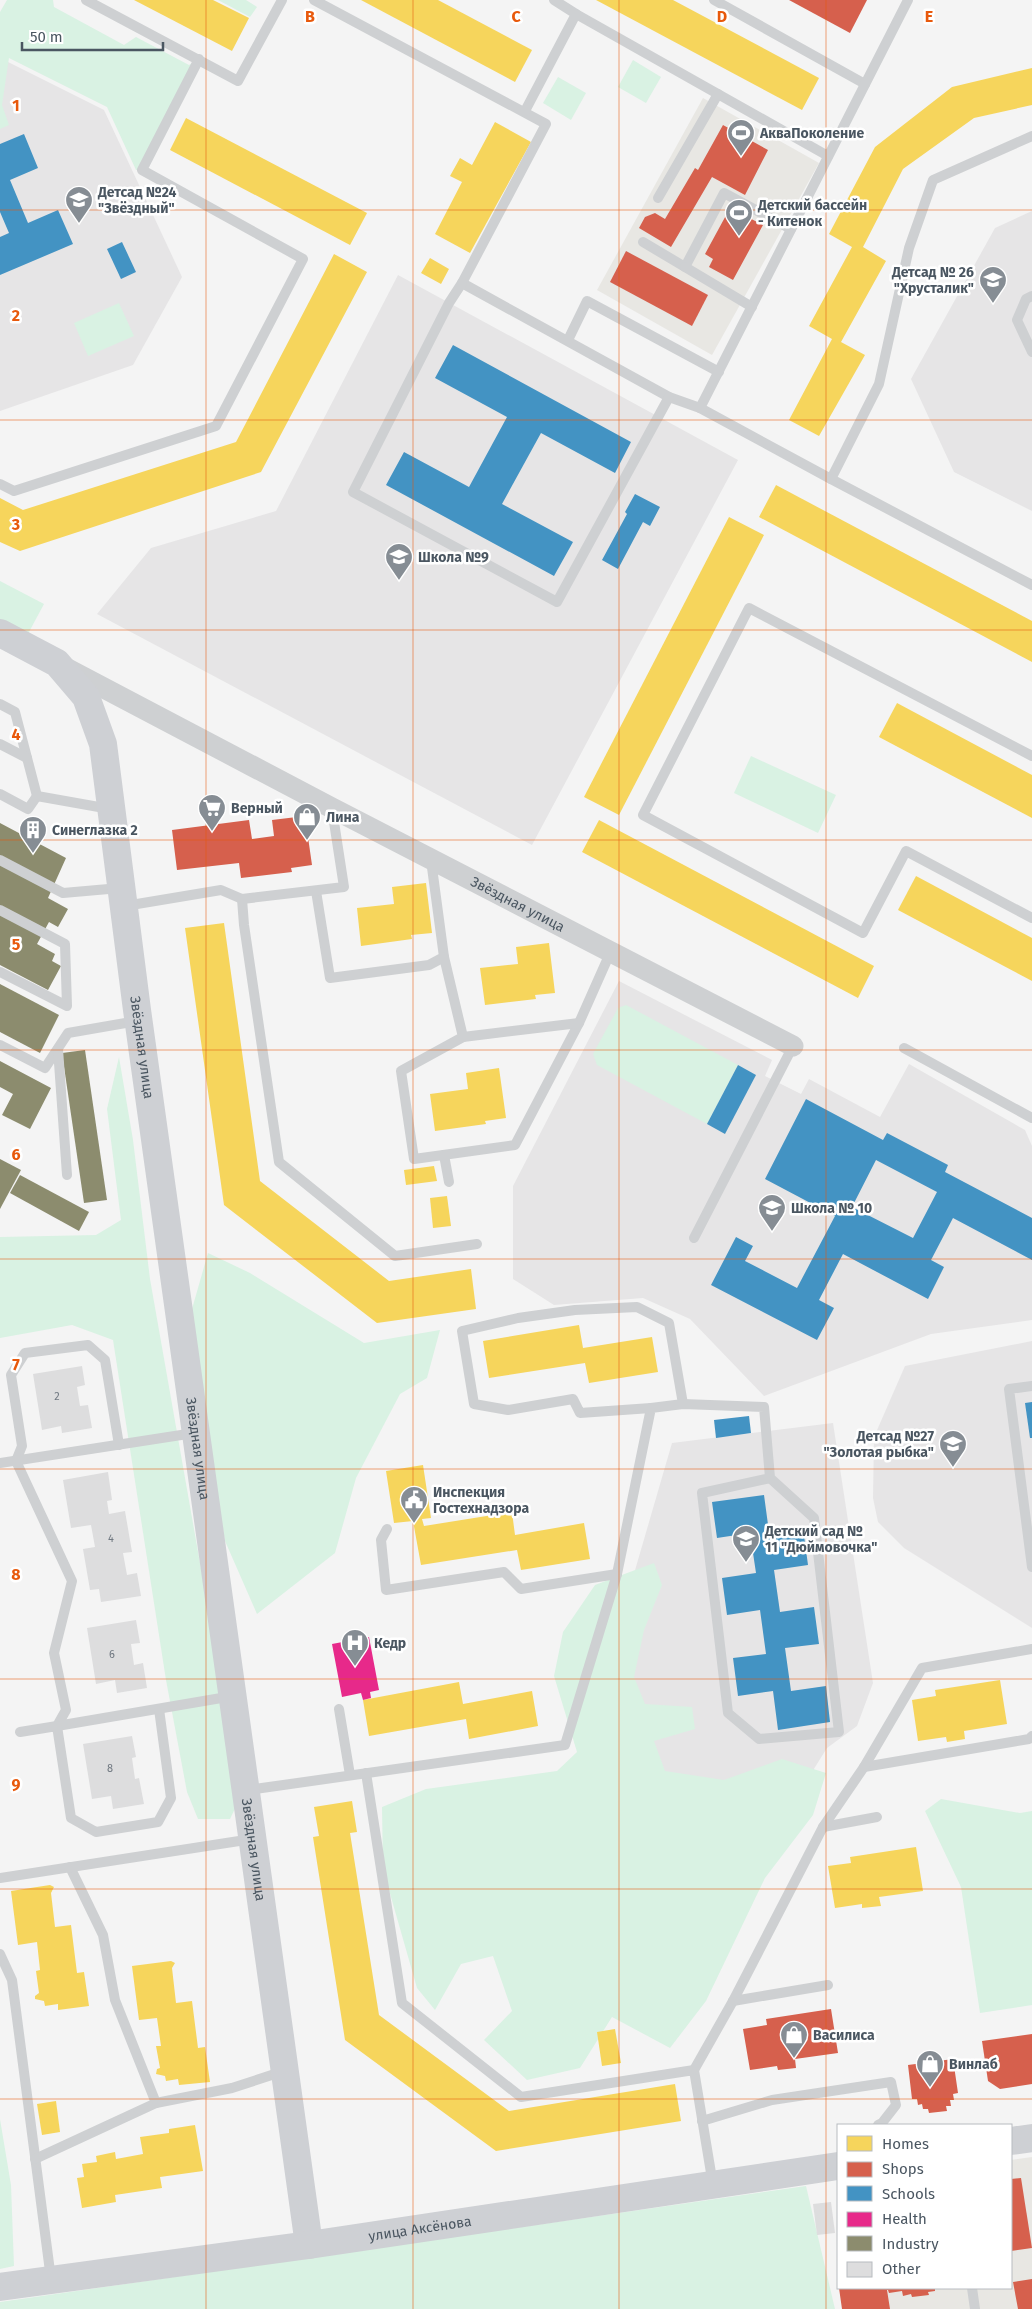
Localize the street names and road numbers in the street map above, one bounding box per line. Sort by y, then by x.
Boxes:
street label: Звёздная улица [468,873,568,936]
street label: Звёздная улица [126,995,157,1100]
street label: Звёздная улица [182,1396,213,1501]
street label: Звёздная улица [238,1797,269,1902]
street label: улица Аксёнова [367,2213,473,2245]

